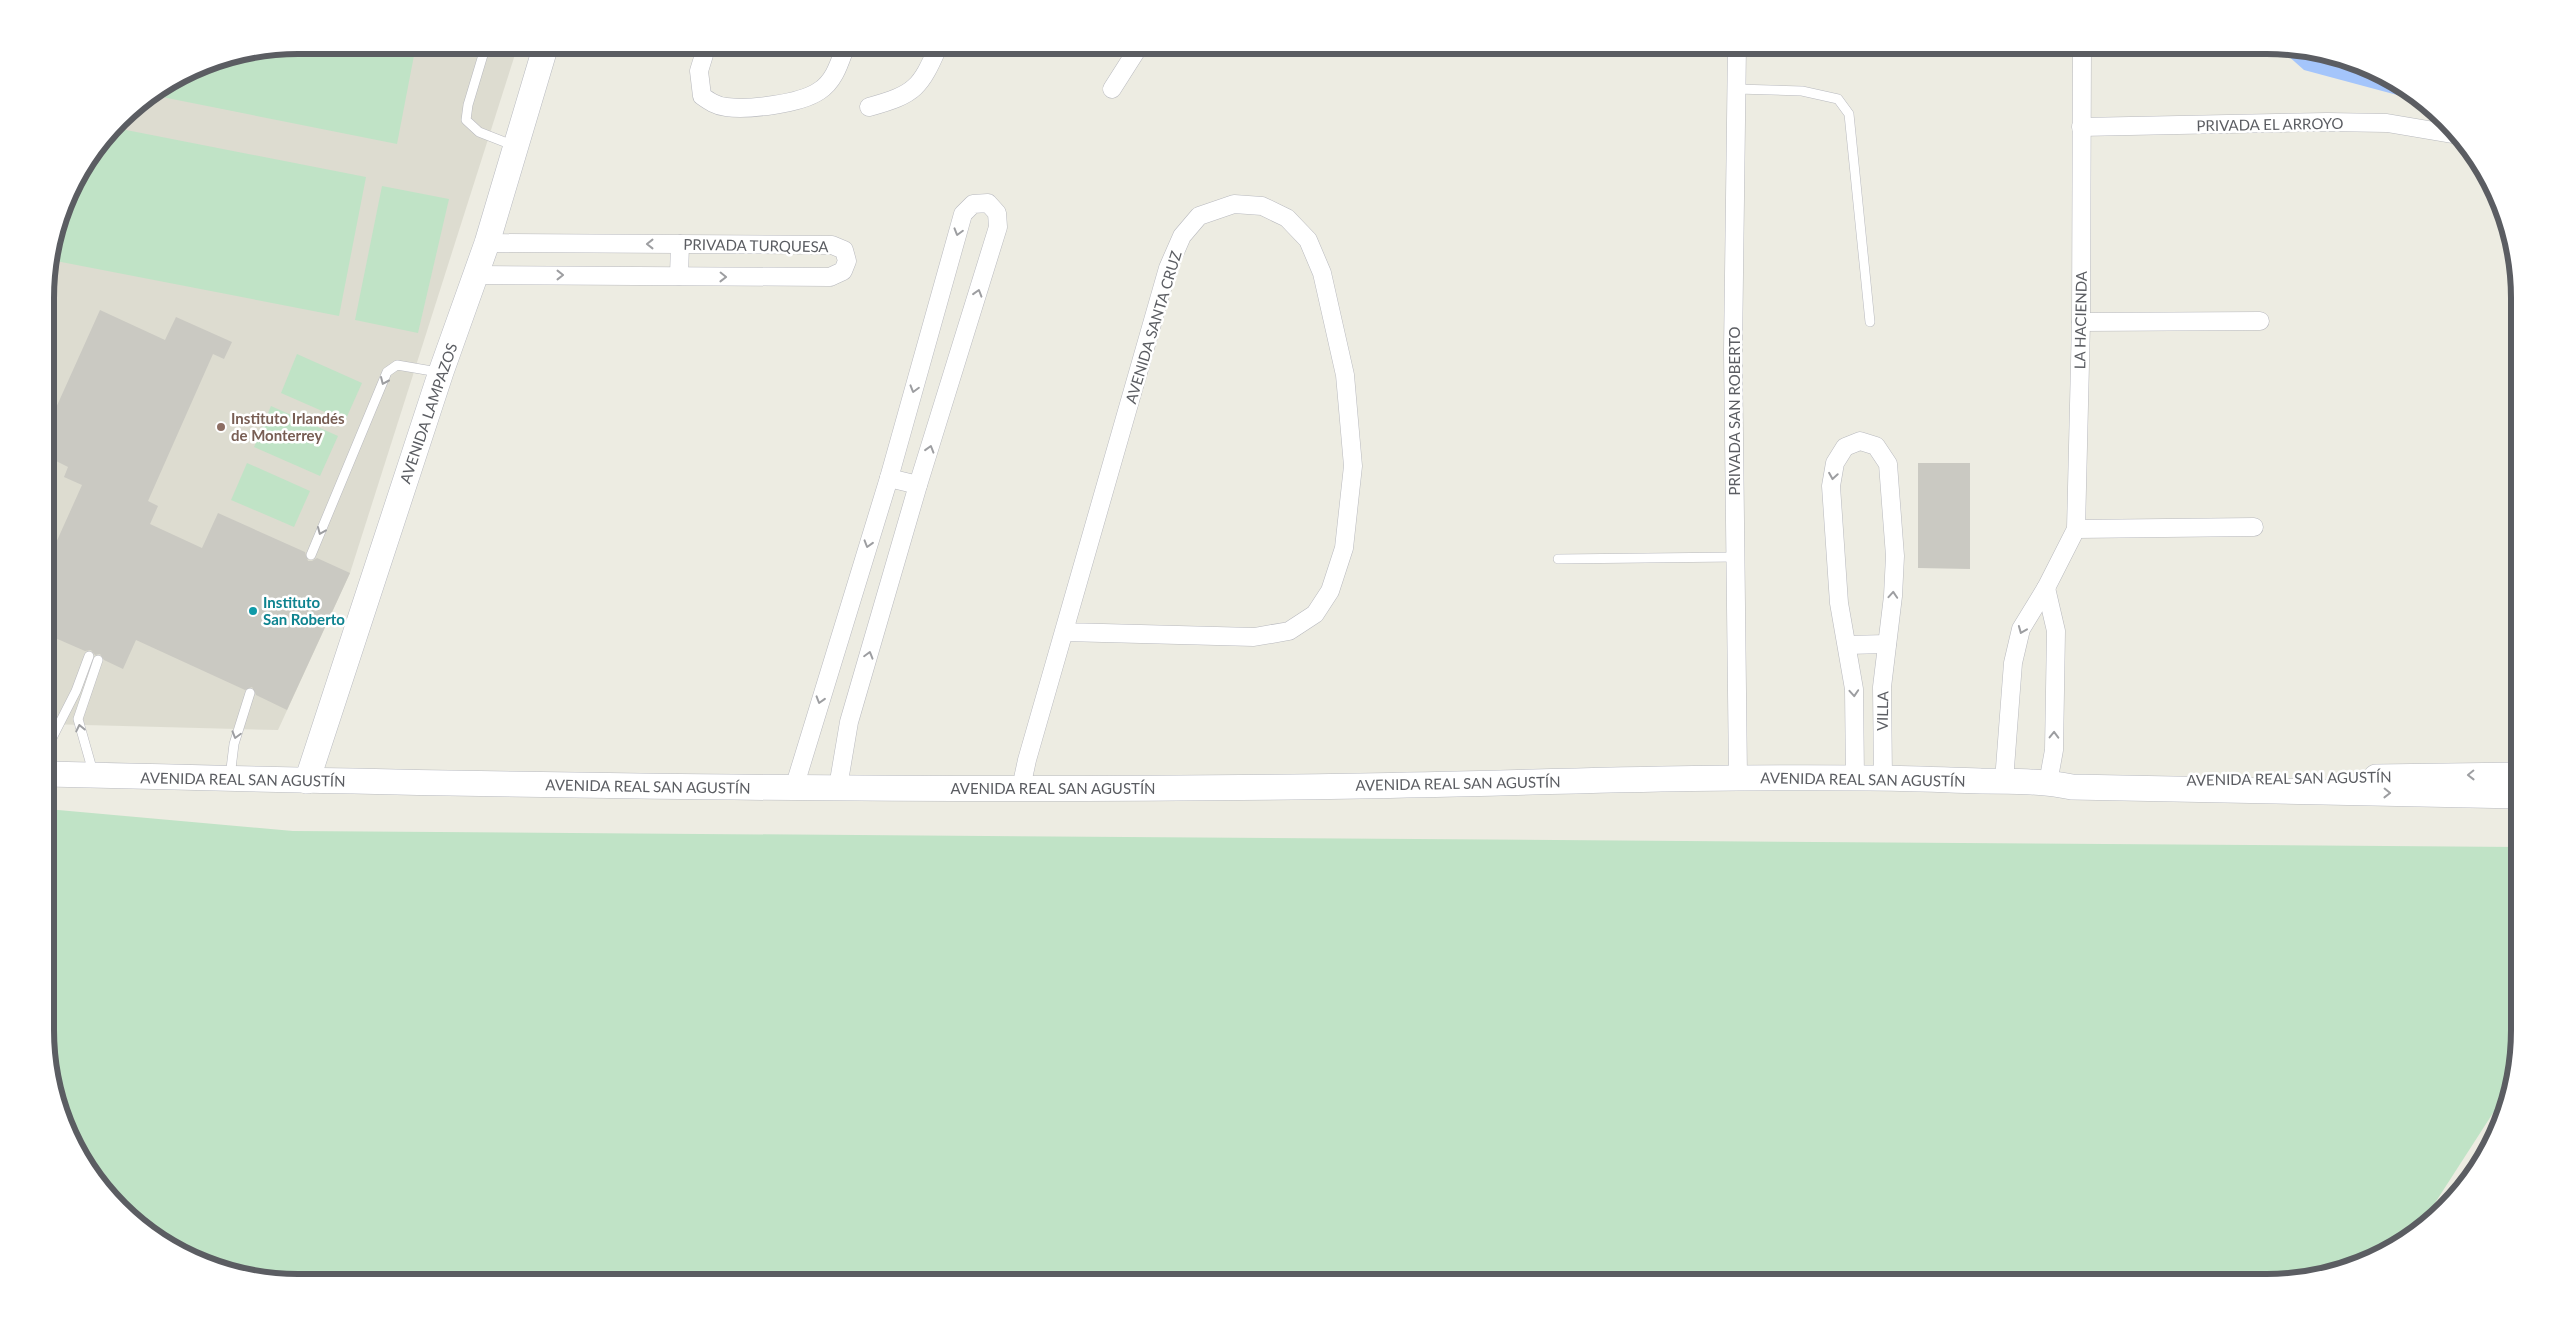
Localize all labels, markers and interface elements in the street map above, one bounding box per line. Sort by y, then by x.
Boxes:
street label: PRIVADA EL ARROYO [2196,114,2344,134]
one-way arrow [953,228,964,237]
street label: PRIVADA TURQUESA [683,235,830,255]
one-way arrow [646,239,654,249]
street label: AVENIDA SANTA CRUZ [1121,248,1185,406]
one-way arrow [557,270,565,280]
street label: LA HACIENDA [2070,270,2090,369]
one-way arrow [719,271,727,282]
one-way arrow [972,290,982,298]
street label: PRIVADA SAN ROBERTO [1725,326,1743,496]
street label: AVENIDA LAMPAZOS [395,340,461,486]
one-way arrow [379,376,390,385]
one-way arrow [909,384,920,393]
place label: Instituto Irlandés de Monterrey [231,409,345,444]
marker: Instituto Irlandés de Monterrey [215,421,227,433]
one-way arrow [924,445,934,453]
one-way arrow [1828,472,1838,481]
one-way arrow [316,526,327,535]
one-way arrow [864,540,874,548]
one-way arrow [1887,591,1898,599]
place label: Instituto San Roberto [263,593,345,628]
marker: Instituto San Roberto [247,605,259,617]
one-way arrow [2018,625,2028,634]
one-way arrow [863,651,873,660]
one-way arrow [1848,690,1859,698]
street label: VILLA [1873,690,1891,731]
one-way arrow [816,695,826,703]
one-way arrow [75,724,85,733]
one-way arrow [232,730,242,738]
one-way arrow [2049,731,2060,739]
street label: AVENIDA REAL SAN AGUSTÍN [2186,767,2392,789]
street label: AVENIDA REAL SAN AGUSTÍN [140,768,346,790]
street label: AVENIDA REAL SAN AGUSTÍN [1760,768,1966,790]
one-way arrow [2466,770,2474,781]
street label: AVENIDA REAL SAN AGUSTÍN [1355,772,1561,794]
street label: AVENIDA REAL SAN AGUSTÍN [545,775,751,797]
street label: AVENIDA REAL SAN AGUSTÍN [950,779,1156,797]
one-way arrow [2384,788,2392,799]

